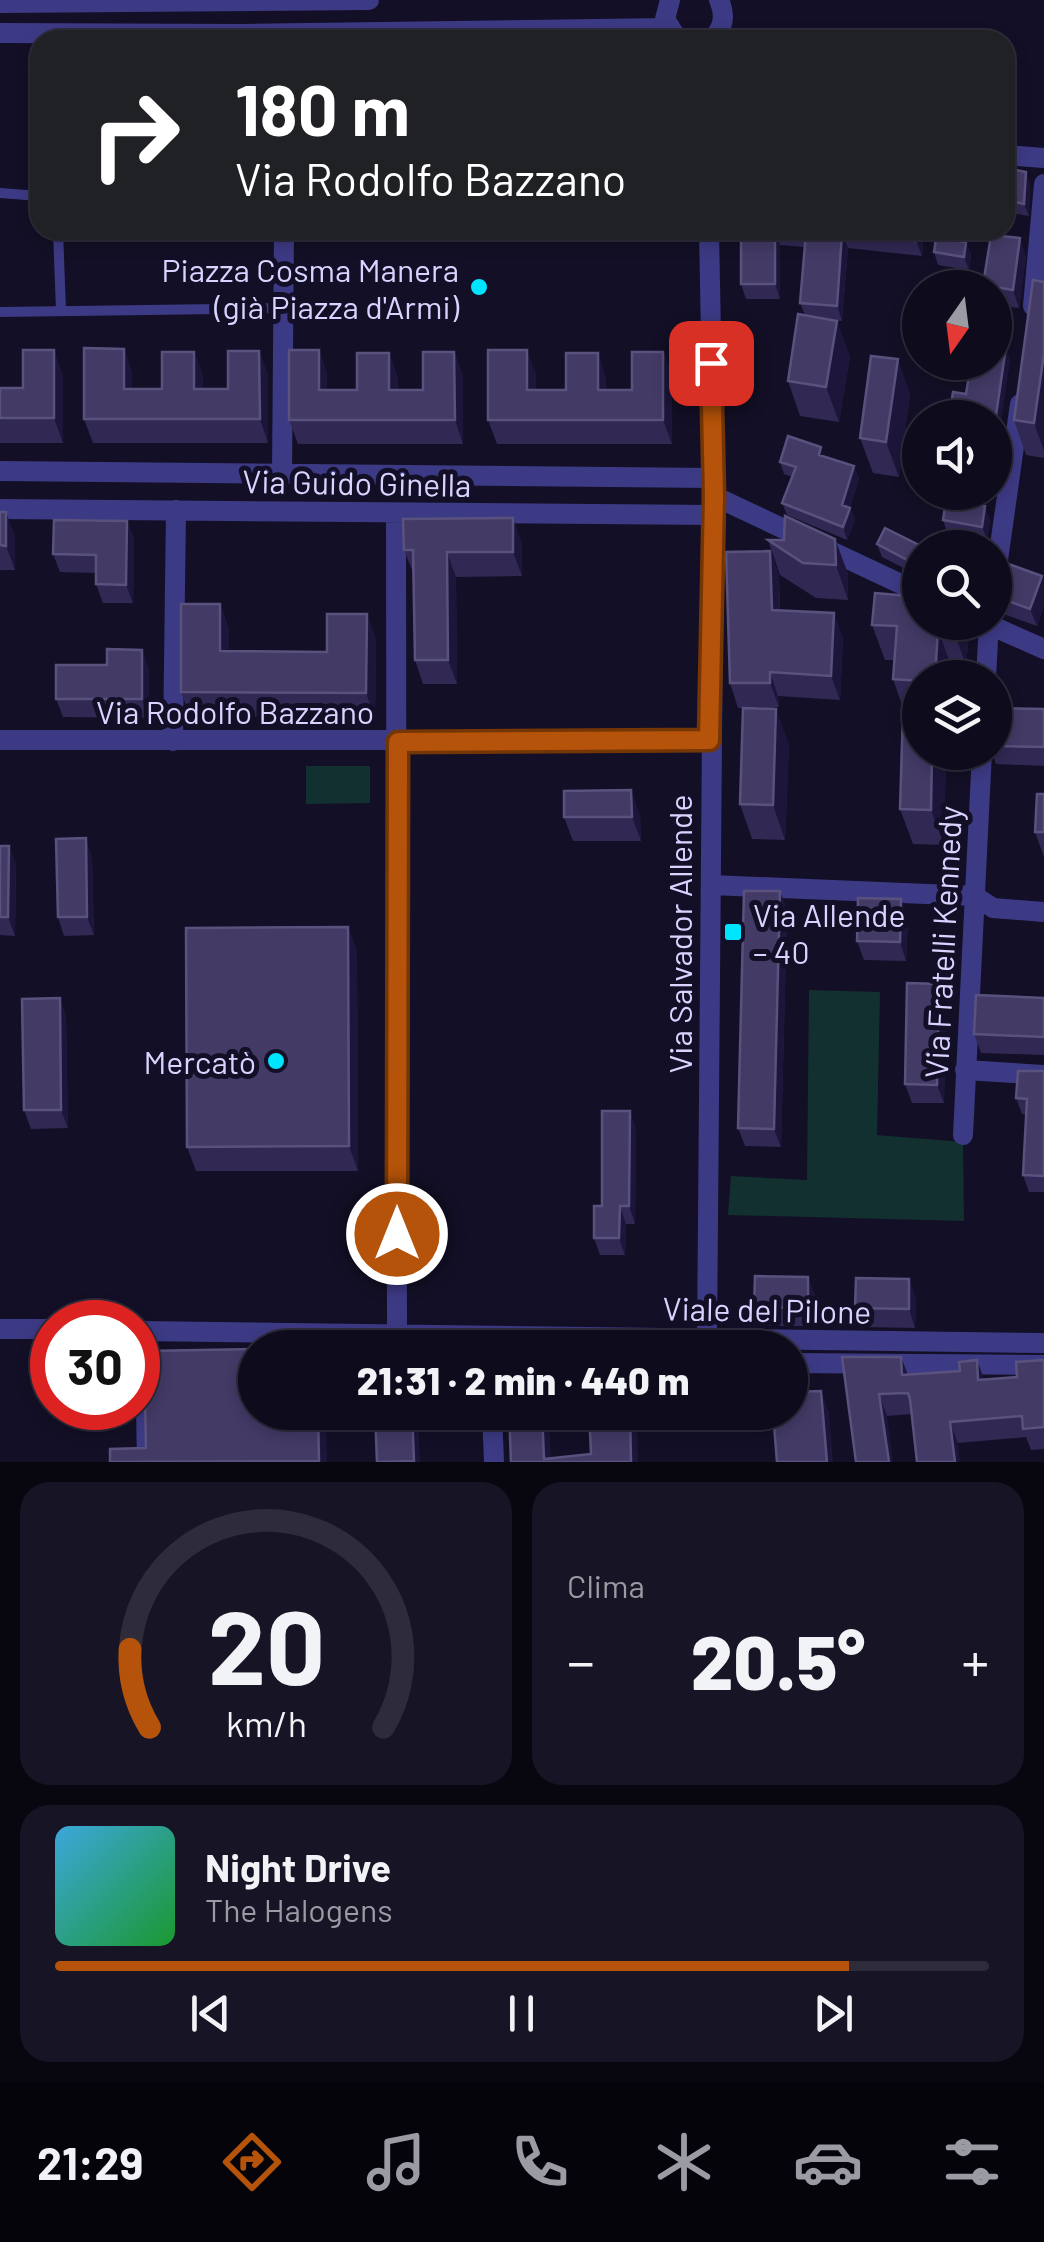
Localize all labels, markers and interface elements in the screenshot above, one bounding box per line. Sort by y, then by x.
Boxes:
text: 180 m [235,66,410,150]
icon: right [70,70,200,200]
text: Via Rodolfo Bazzano [235,151,626,205]
place label: Piazza Cosma Manera (già Piazza d'Armi) [162,250,460,325]
north arrow [902,270,1012,380]
map controls [902,270,1012,770]
marker: Piazza Cosma Manera (già Piazza d'Armi) [468,276,490,298]
pin [669,321,754,406]
icon: arrive [684,336,739,391]
button: sound [902,400,1012,510]
street label: Via Guido Ginella [242,461,472,503]
button: search [902,530,1012,640]
button: layers [902,660,1012,770]
street label: Via Rodolfo Bazzano [96,692,374,730]
street label: Via Salvador Allende [660,794,698,1074]
street label: Via Fratelli Kennedy [916,805,968,1079]
place label: Via Allende – 40 [753,895,906,970]
marker: Via Allende – 40 [722,921,744,943]
place label: Mercatò [143,1042,256,1080]
marker: Mercatò [265,1050,287,1072]
position arrow [345,1182,449,1286]
street label: Viale del Pilone [662,1288,872,1330]
speed limit sign: 30 [30,1300,160,1430]
text: 21:31 · 2 min · 440 m [357,1357,689,1403]
text: Clima [567,1566,645,1604]
text: 20 [207,1581,325,1706]
text: 20.5° [691,1615,865,1705]
text: − [567,1627,595,1693]
text: + [961,1627,989,1693]
text: km/h [226,1701,306,1744]
text: Night Drive [205,1844,391,1890]
text: The Halogens [205,1890,393,1928]
icon: previous [183,1986,238,2041]
icon: pause [494,1986,549,2041]
icon: next [806,1986,861,2041]
icon: directions [217,2127,287,2197]
icon: music [361,2127,431,2197]
icon: phone [505,2127,575,2197]
icon: climate [649,2127,719,2197]
icon: car [793,2127,863,2197]
icon: filters [937,2127,1007,2197]
text: 21:29 [37,2135,143,2189]

